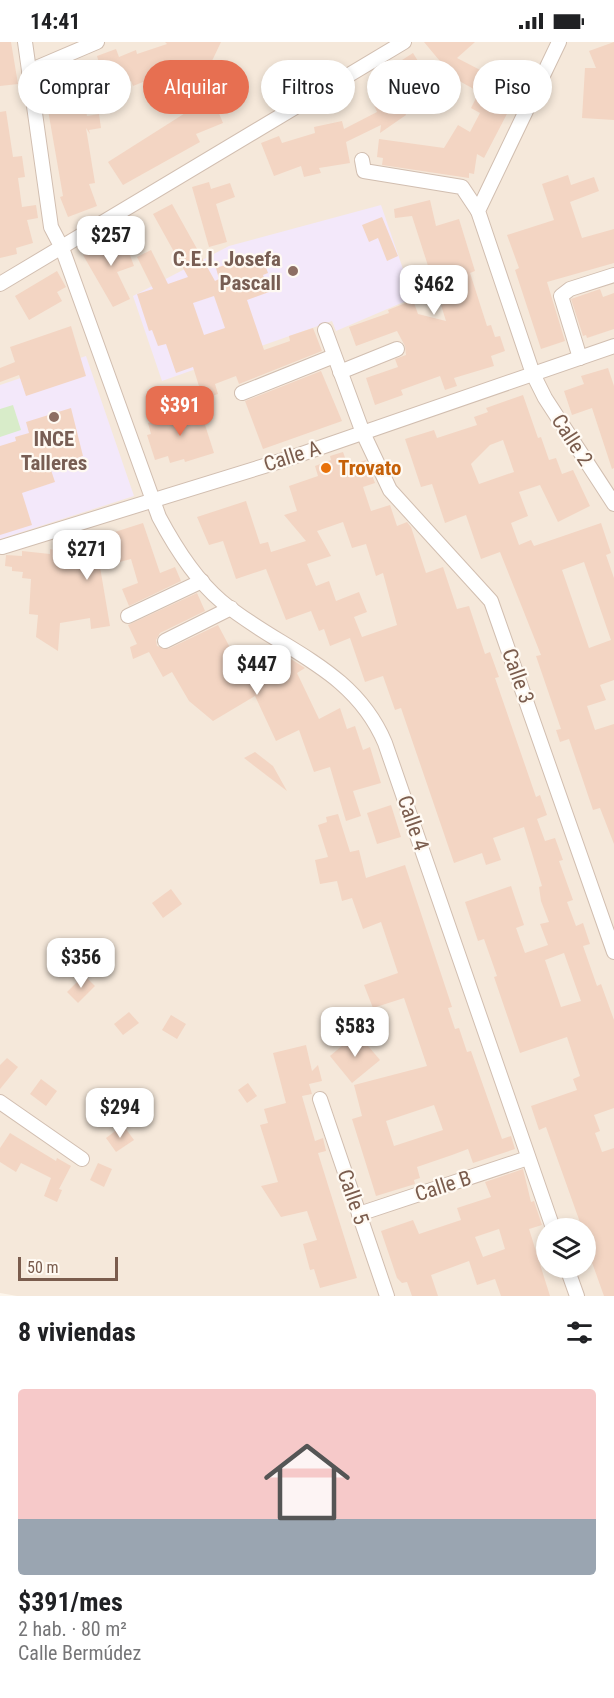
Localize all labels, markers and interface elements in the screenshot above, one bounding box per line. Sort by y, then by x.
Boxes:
text: 14:41 [30,9,81,34]
chip: Comprar [18,60,131,114]
chip: Alquilar [143,60,249,114]
chip: Filtros [261,60,355,114]
chip: Nuevo [367,60,461,114]
chip: Piso [473,60,552,114]
pin: $257 [75,216,147,267]
text: $257 [91,223,131,247]
place label: C.E.I. Josefa Pascall [173,247,281,295]
marker: C.E.I. Josefa Pascall [286,264,300,278]
pin: $462 [398,265,470,316]
text: $462 [414,272,454,296]
pin: $391 [144,386,216,437]
text: $391 [160,393,200,417]
marker: INCE Talleres [47,410,61,424]
street label: Calle 2 [547,410,597,470]
place label: INCE Talleres [21,427,87,475]
street label: Calle A [261,436,323,476]
place label: Trovato [338,456,401,480]
marker: Trovato [319,461,333,475]
pin: $271 [51,530,123,581]
text: $271 [67,537,107,561]
pin: $447 [221,645,293,696]
street label: Calle 3 [497,645,539,707]
text: $447 [237,652,277,676]
street label: Calle 4 [392,792,434,854]
pin: $356 [45,938,117,989]
text: $356 [61,945,101,969]
pin: $583 [319,1007,391,1058]
text: $583 [335,1014,375,1038]
pin: $294 [84,1088,156,1139]
text: $294 [100,1095,140,1119]
street label: Calle 5 [332,1166,374,1228]
street label: Calle B [412,1166,474,1206]
map controls [536,1218,596,1278]
button: layers [536,1218,596,1278]
scale bar [18,1254,118,1282]
text: 50 m [27,1258,59,1277]
icon: filters [563,1316,596,1349]
text: 8 viviendas [18,1317,136,1347]
icon: home [253,1428,361,1536]
text: $391/mes [18,1587,123,1617]
text: 2 hab. · 80 m² [18,1617,127,1641]
text: Calle Bermúdez [18,1641,141,1665]

